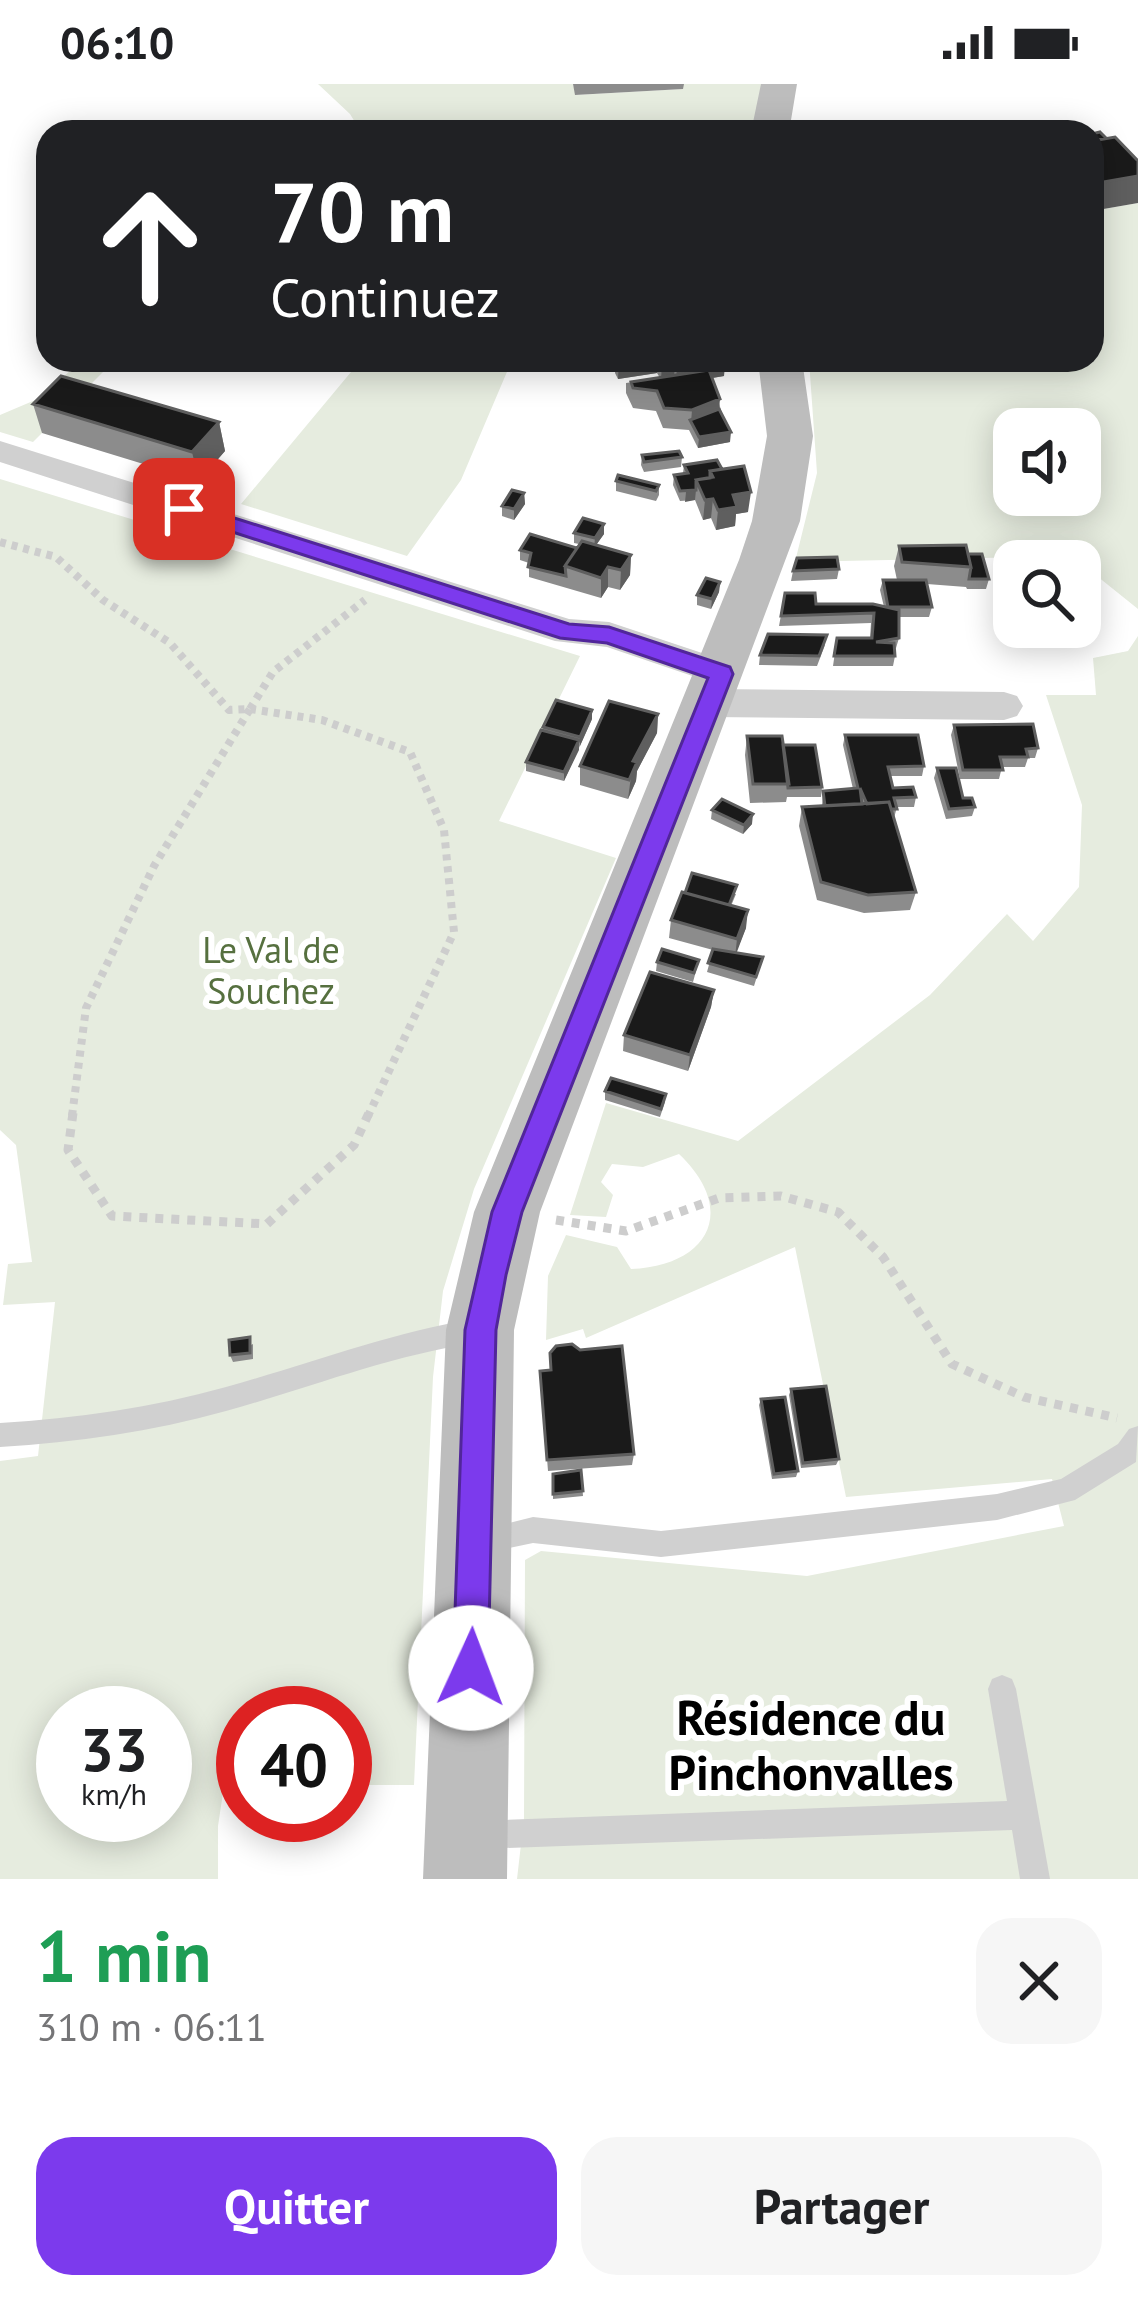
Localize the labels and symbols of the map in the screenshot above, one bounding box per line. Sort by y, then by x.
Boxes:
pin [133,458,235,560]
park label: Le Val de Souchez [202,926,340,1014]
position arrow [408,1605,534,1731]
speed limit sign: 40 [216,1686,372,1842]
district label: Résidence du Pinchonvalles [669,1686,953,1803]

